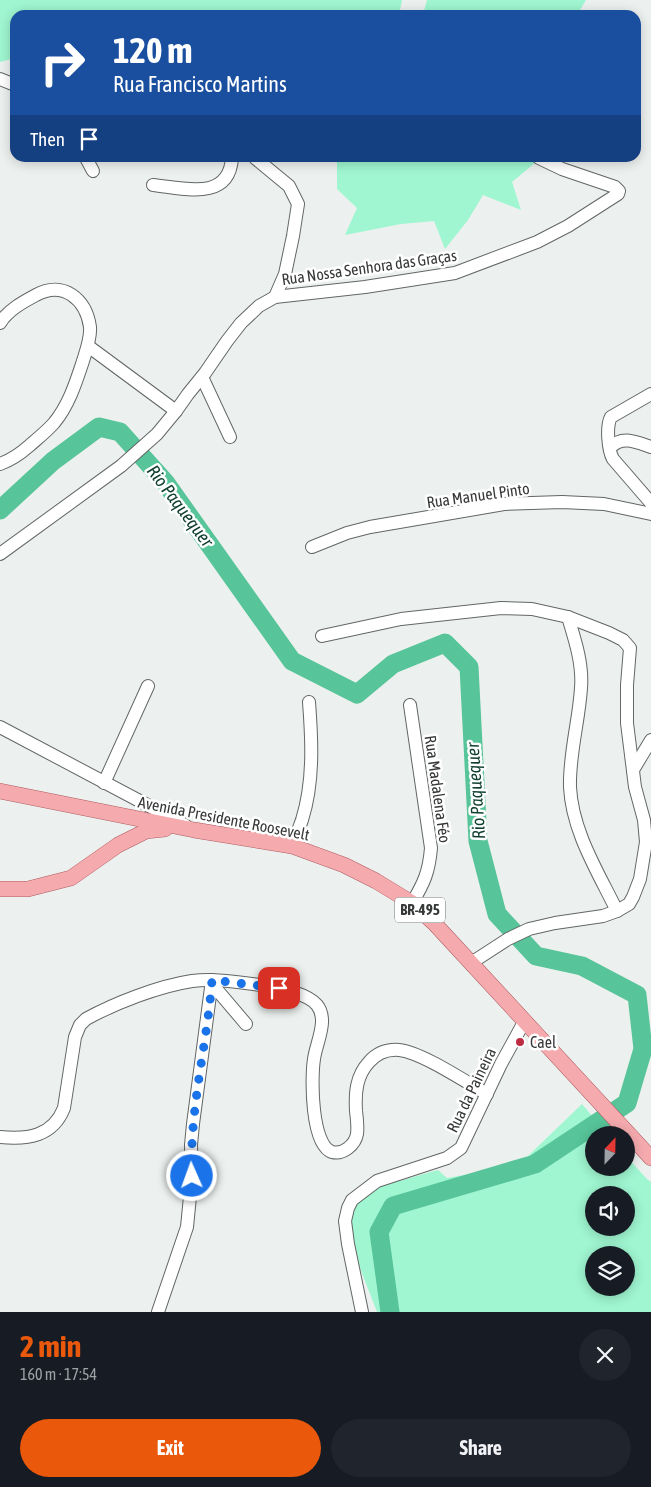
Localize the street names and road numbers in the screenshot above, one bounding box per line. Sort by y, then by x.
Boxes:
street label: Rua Nossa Senhora das Graças [280,246,458,289]
street label: Rua Manuel Pinto [425,479,531,511]
street label: Rua Madalena Féo [422,734,454,844]
street label: Avenida Presidente Roosevelt [137,793,312,844]
road number: BR-495 [395,898,445,922]
street label: Rua da Paineira [443,1045,499,1135]

